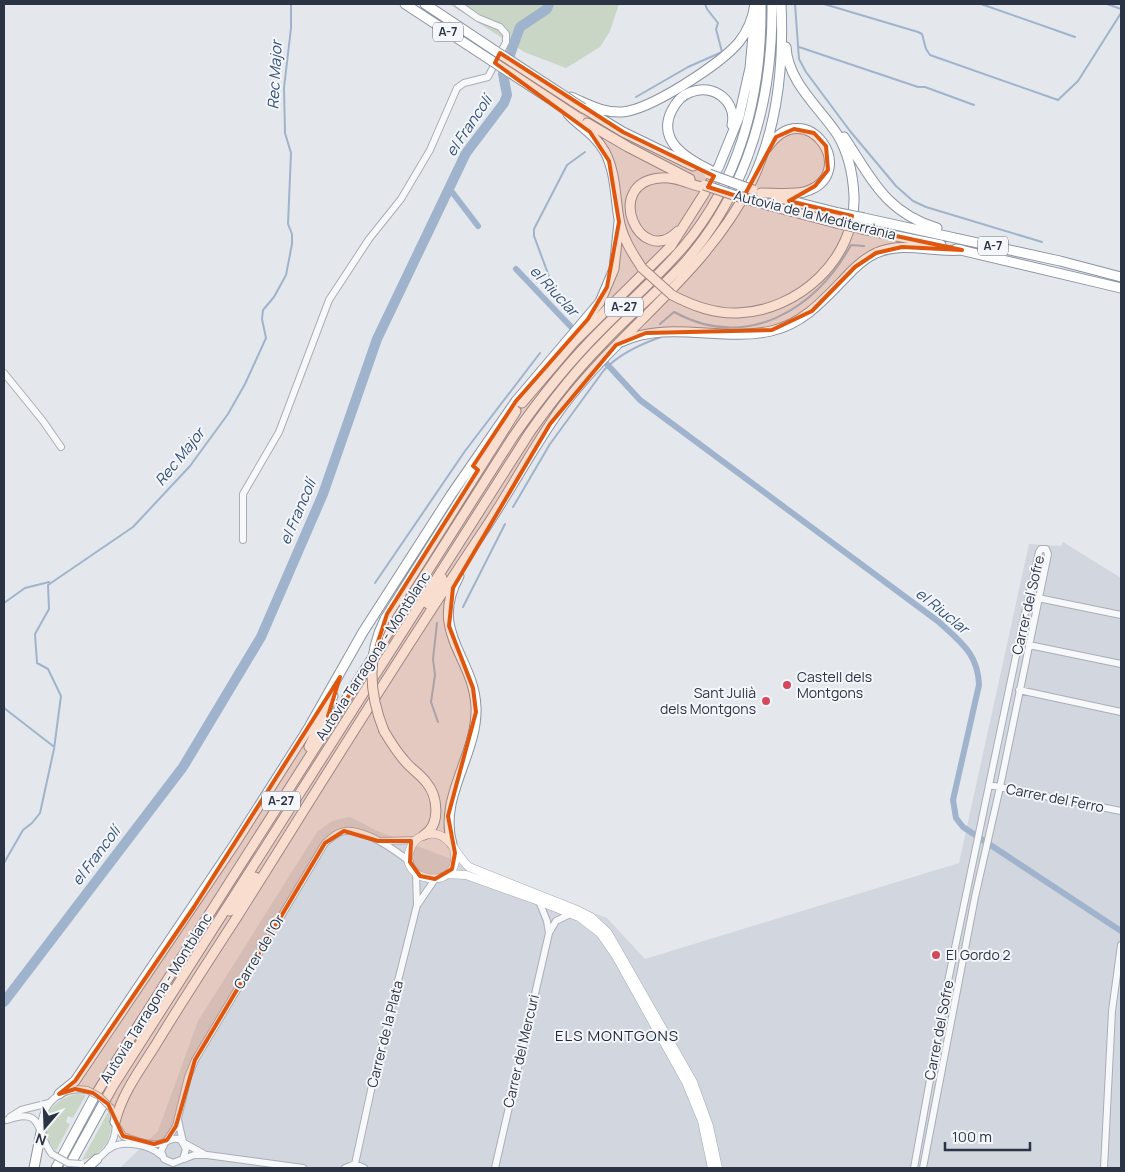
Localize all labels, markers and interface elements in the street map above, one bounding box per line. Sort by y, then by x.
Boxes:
road number: A-7 [433,22,463,42]
water label: Rec Major [262,38,287,110]
water label: el Francolí [441,88,499,160]
street label: Autovia de la Mediterrània [732,185,898,244]
road number: A-7 [978,237,1008,256]
water label: el Riuclar [525,261,585,323]
road number: A-27 [605,298,643,316]
water label: Rec Major [150,421,211,490]
water label: el Francolí [274,473,322,548]
street label: Carrer del Sofre [1007,553,1048,656]
street label: Autovia Tarragona - Montblanc [311,567,435,744]
water label: el Riuclar [911,583,975,640]
place label: Castell dels Montgons [797,667,872,702]
marker: Castell dels Montgons [781,679,793,691]
place label: Sant Julià dels Montgons [660,683,756,718]
marker: Sant Julià dels Montgons [760,695,772,707]
street label: Carrer del Ferro [1004,779,1106,816]
road number: A-27 [262,791,300,810]
water label: el Francolí [66,819,127,890]
street label: Autovia Tarragona - Montblanc [95,909,216,1087]
street label: Carrer de l'Or [229,911,288,993]
place label: El Gordo 2 [946,945,1010,964]
marker: El Gordo 2 [930,949,942,961]
street label: Carrer de la Plata [362,978,407,1089]
street label: Carrer del Sofre [920,978,957,1081]
street label: Carrer del Mercuri [498,992,543,1109]
district label: ELS MONTGONS [555,1025,679,1046]
north arrow [20,1102,70,1152]
scale bar [945,1120,1030,1152]
text: 100 m [952,1126,992,1147]
text: N [33,1129,48,1150]

